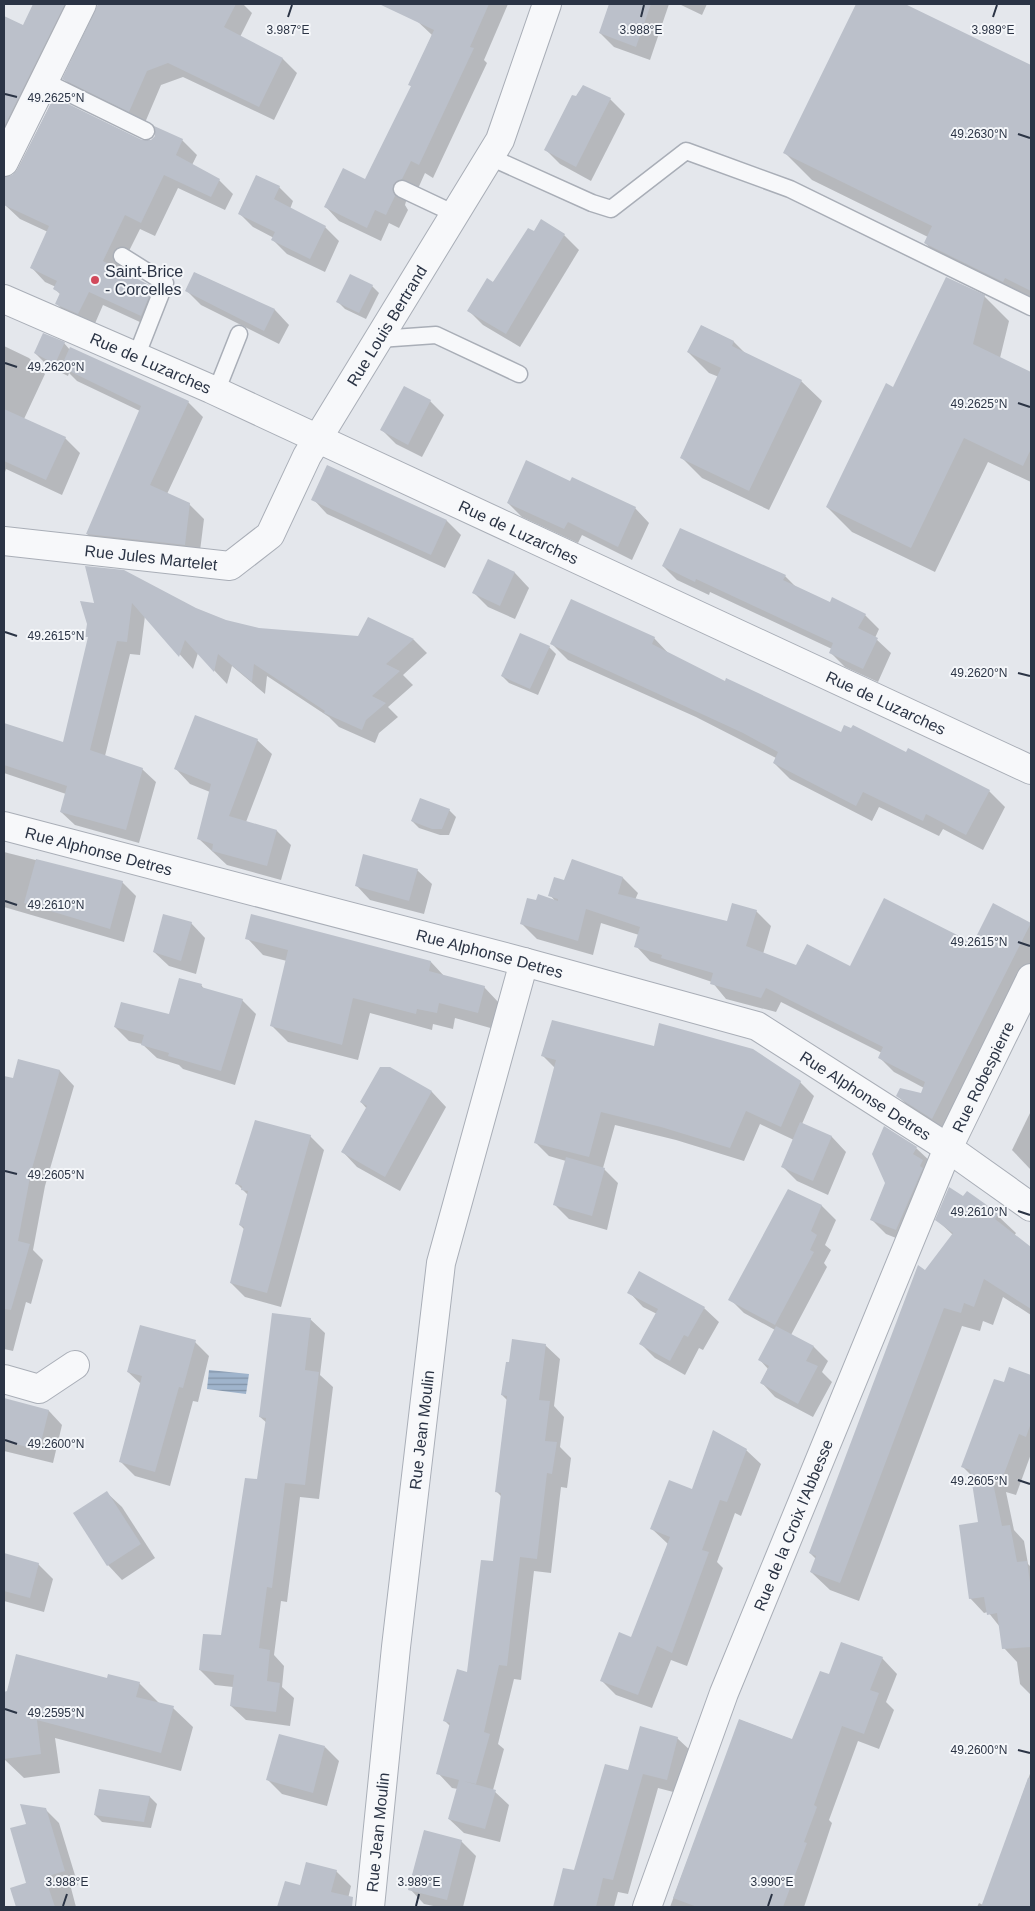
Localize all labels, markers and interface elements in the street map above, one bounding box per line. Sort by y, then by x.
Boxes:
text: 3.987°E [267,23,309,37]
text: 3.988°E [620,23,662,37]
text: 3.989°E [972,23,1014,37]
text: 49.2625°N [28,91,84,105]
text: 49.2630°N [951,127,1007,141]
place label: Saint-Brice - Corcelles [105,263,183,298]
street label: Rue Louis Bertrand [344,263,430,389]
marker: Saint-Brice - Corcelles [89,274,101,286]
street label: Rue de Luzarches [88,330,214,397]
text: 49.2620°N [28,360,84,374]
text: 49.2625°N [951,397,1007,411]
street label: Rue de Luzarches [456,497,581,568]
street label: Rue Jules Martelet [84,542,219,574]
text: 49.2615°N [28,629,84,643]
text: 49.2620°N [951,666,1007,680]
street label: Rue de Luzarches [823,668,948,738]
street label: Rue Alphonse Detres [23,824,174,879]
text: 49.2610°N [28,898,84,912]
street label: Rue Alphonse Detres [414,926,565,981]
text: 49.2615°N [951,935,1007,949]
street label: Rue Robespierre [949,1019,1017,1135]
street label: Rue Alphonse Detres [797,1048,934,1144]
text: 49.2605°N [28,1168,84,1182]
text: 49.2610°N [951,1205,1007,1219]
street label: Rue Jean Moulin [407,1369,437,1491]
text: 49.2600°N [28,1437,84,1451]
street label: Rue de la Croix l'Abbesse [751,1437,836,1613]
text: 49.2605°N [951,1474,1007,1488]
text: 49.2595°N [28,1706,84,1720]
text: 49.2600°N [951,1743,1007,1757]
street label: Rue Jean Moulin [364,1772,392,1893]
text: 3.988°E [46,1875,88,1889]
text: 3.989°E [398,1875,440,1889]
text: 3.990°E [751,1875,793,1889]

